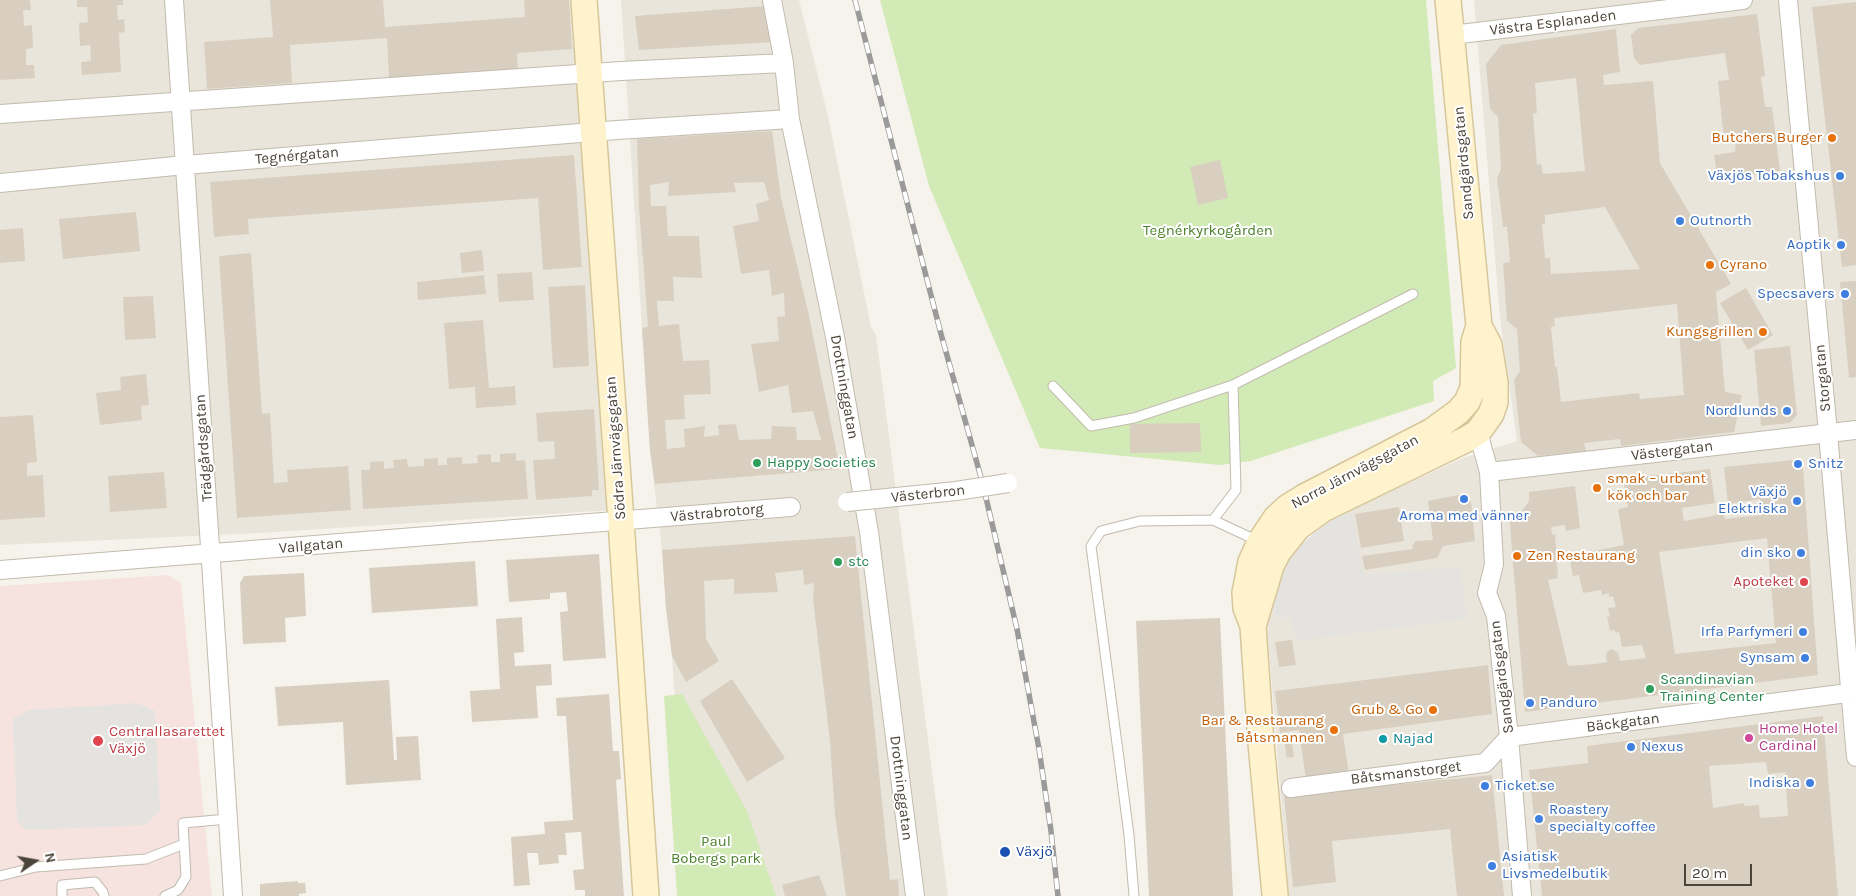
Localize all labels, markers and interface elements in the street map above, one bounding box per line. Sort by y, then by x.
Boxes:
street label: Västra Esplanaden [1489,6,1617,40]
street label: Sandgärdsgatan [1450,106,1478,220]
place label: Butchers Burger [1711,129,1822,147]
marker: Butchers Burger [1826,132,1838,144]
street label: Tegnérgatan [254,143,340,169]
place label: Växjös Tobakshus [1708,167,1830,185]
marker: Växjös Tobakshus [1834,170,1846,182]
place label: Outnorth [1690,212,1752,230]
marker: Outnorth [1674,215,1686,227]
park label: Tegnérkyrkogården [1143,222,1273,240]
place label: Aoptik [1787,236,1831,254]
marker: Aoptik [1835,239,1847,251]
place label: Cyrano [1720,256,1767,274]
marker: Cyrano [1704,259,1716,271]
place label: Specsavers [1757,285,1835,303]
marker: Specsavers [1839,288,1851,300]
place label: Kungsgrillen [1666,323,1753,341]
marker: Kungsgrillen [1757,326,1769,338]
street label: Drottninggatan [826,333,862,441]
street label: Storgatan [1811,343,1835,413]
street label: Södra Järnvägsgatan [602,376,630,520]
street label: Trädgårdsgatan [191,394,217,502]
place label: Nordlunds [1705,402,1777,420]
marker: Nordlunds [1781,405,1793,417]
street label: Norra Järnvägsgatan [1288,431,1422,513]
street label: Västergatan [1630,437,1714,465]
place label: Happy Societies [767,454,876,472]
place label: Snitz [1808,455,1843,473]
marker: Happy Societies [751,457,763,469]
marker: Snitz [1792,458,1804,470]
place label: smak – urbant kök och bar [1607,470,1706,505]
street label: Västerbron [890,481,966,507]
marker: smak – urbant kök och bar [1591,482,1603,494]
place label: Växjö Elektriska [1718,483,1787,518]
marker: Aroma med vänner [1458,493,1470,505]
marker: Växjö Elektriska [1791,495,1803,507]
street label: Västrabrotorg [670,500,764,526]
place label: Aroma med vänner [1399,507,1529,525]
street label: Vallgatan [278,534,344,558]
place label: din sko [1740,544,1791,562]
place label: Zen Restaurang [1527,547,1635,565]
marker: din sko [1795,547,1807,559]
marker: Zen Restaurang [1511,550,1523,562]
place label: stc [848,553,869,571]
marker: stc [832,556,844,568]
place label: Apoteket [1733,573,1794,591]
marker: Apoteket [1798,576,1810,588]
street label: Sandgärdsgatan [1486,619,1518,735]
place label: Irfa Parfymeri [1701,623,1793,641]
marker: Irfa Parfymeri [1797,626,1809,638]
place label: Synsam [1740,649,1795,667]
marker: Synsam [1799,652,1811,664]
place label: Scandinavian Training Center [1660,671,1764,706]
marker: Scandinavian Training Center [1644,683,1656,695]
place label: Panduro [1540,694,1597,712]
marker: Panduro [1524,697,1536,709]
place label: Grub & Go [1351,701,1423,719]
marker: Grub & Go [1427,704,1439,716]
street label: Bäckgatan [1585,710,1661,736]
place label: Bar & Restaurang Båtsmannen [1201,712,1324,747]
place label: Home Hotel Cardinal [1759,720,1838,755]
place label: Centrallasarettet Växjö [109,723,225,758]
marker: Bar & Restaurang Båtsmannen [1328,724,1340,736]
place label: Najad [1393,730,1433,748]
marker: Home Hotel Cardinal [1743,732,1755,744]
marker: Najad [1377,733,1389,745]
marker: Centrallasarettet Växjö [91,734,105,748]
street label: Drottninggatan [886,735,916,841]
place label: Nexus [1641,738,1684,756]
marker: Nexus [1625,741,1637,753]
street label: Båtsmanstorget [1350,757,1462,789]
place label: Indiska [1749,774,1800,792]
place label: Ticket.se [1495,777,1555,795]
marker: Indiska [1804,777,1816,789]
marker: Ticket.se [1479,780,1491,792]
place label: Roastery specialty coffee [1549,801,1656,836]
marker: Roastery specialty coffee [1533,813,1545,825]
park label: Paul Bobergs park [671,833,761,868]
north arrow [10,836,60,886]
place label: Växjö [1016,843,1053,861]
marker: Växjö [998,845,1012,859]
place label: Asiatisk Livsmedelbutik [1502,848,1608,883]
text: N [41,851,60,864]
scale bar [1686,854,1754,886]
marker: Asiatisk Livsmedelbutik [1486,860,1498,872]
text: 20 m [1692,864,1727,882]

